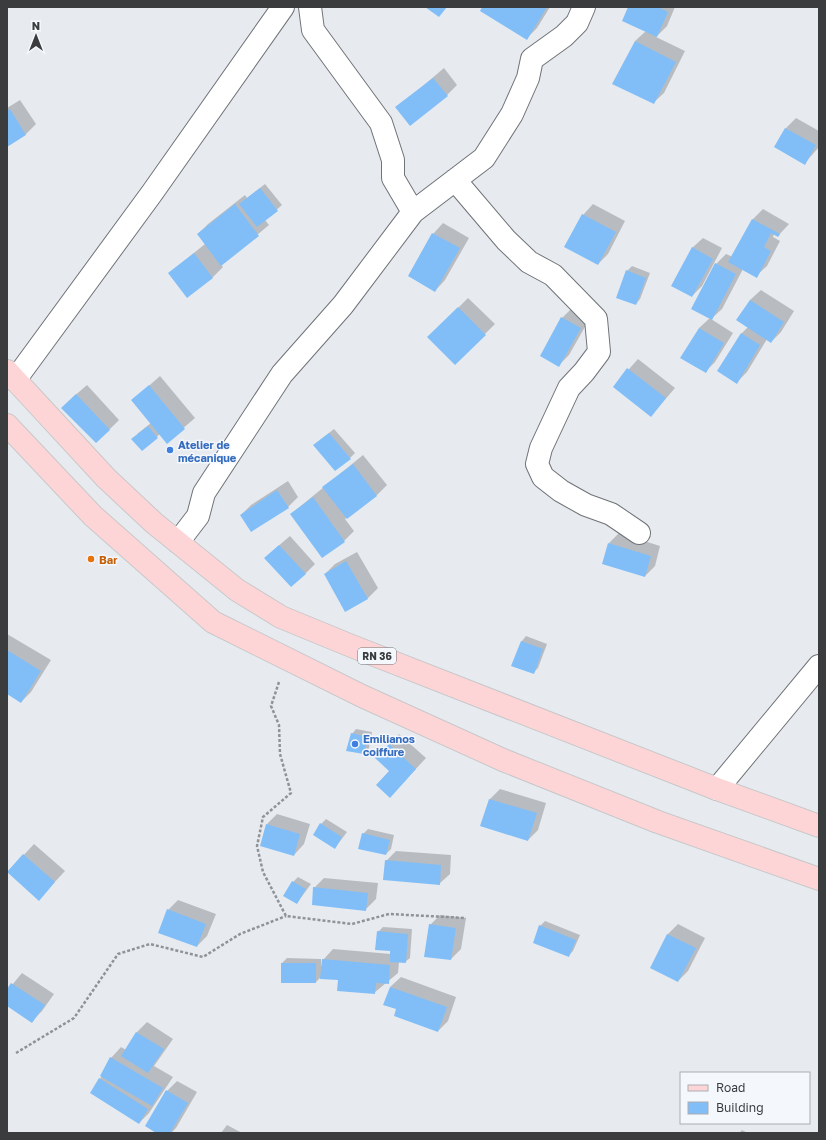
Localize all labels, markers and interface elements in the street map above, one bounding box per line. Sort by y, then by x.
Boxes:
north arrow [16,16,56,56]
text: N [32,19,40,32]
place label: Atelier de mécanique [178,438,237,464]
marker: Atelier de mécanique [165,445,175,455]
place label: Bar [99,553,118,566]
marker: Bar [86,554,96,564]
road number: RN 36 [358,648,396,664]
place label: Emilianos coiffure [363,732,415,758]
marker: Emilianos coiffure [350,739,360,749]
legend [680,1072,810,1124]
text: Road [716,1080,745,1095]
text: Building [716,1100,764,1115]

